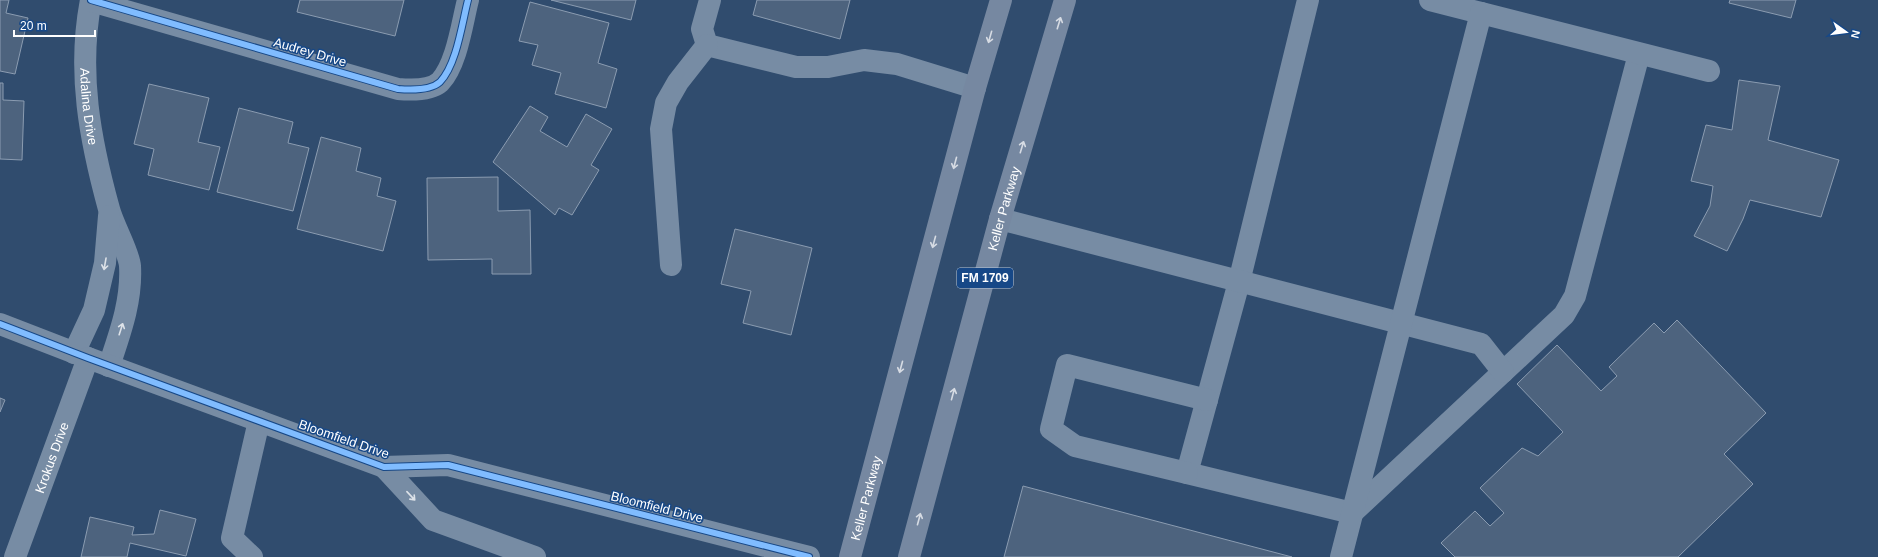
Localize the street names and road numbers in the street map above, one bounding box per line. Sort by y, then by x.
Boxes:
street label: Audrey Drive [272,34,348,70]
street label: Adalina Drive [78,68,101,146]
street label: Keller Parkway [984,164,1023,252]
road number: FM 1709 [957,268,1013,288]
street label: Bloomfield Drive [297,417,391,461]
street label: Krokus Drive [32,420,71,495]
street label: Keller Parkway [847,454,884,542]
street label: Bloomfield Drive [609,488,705,526]

